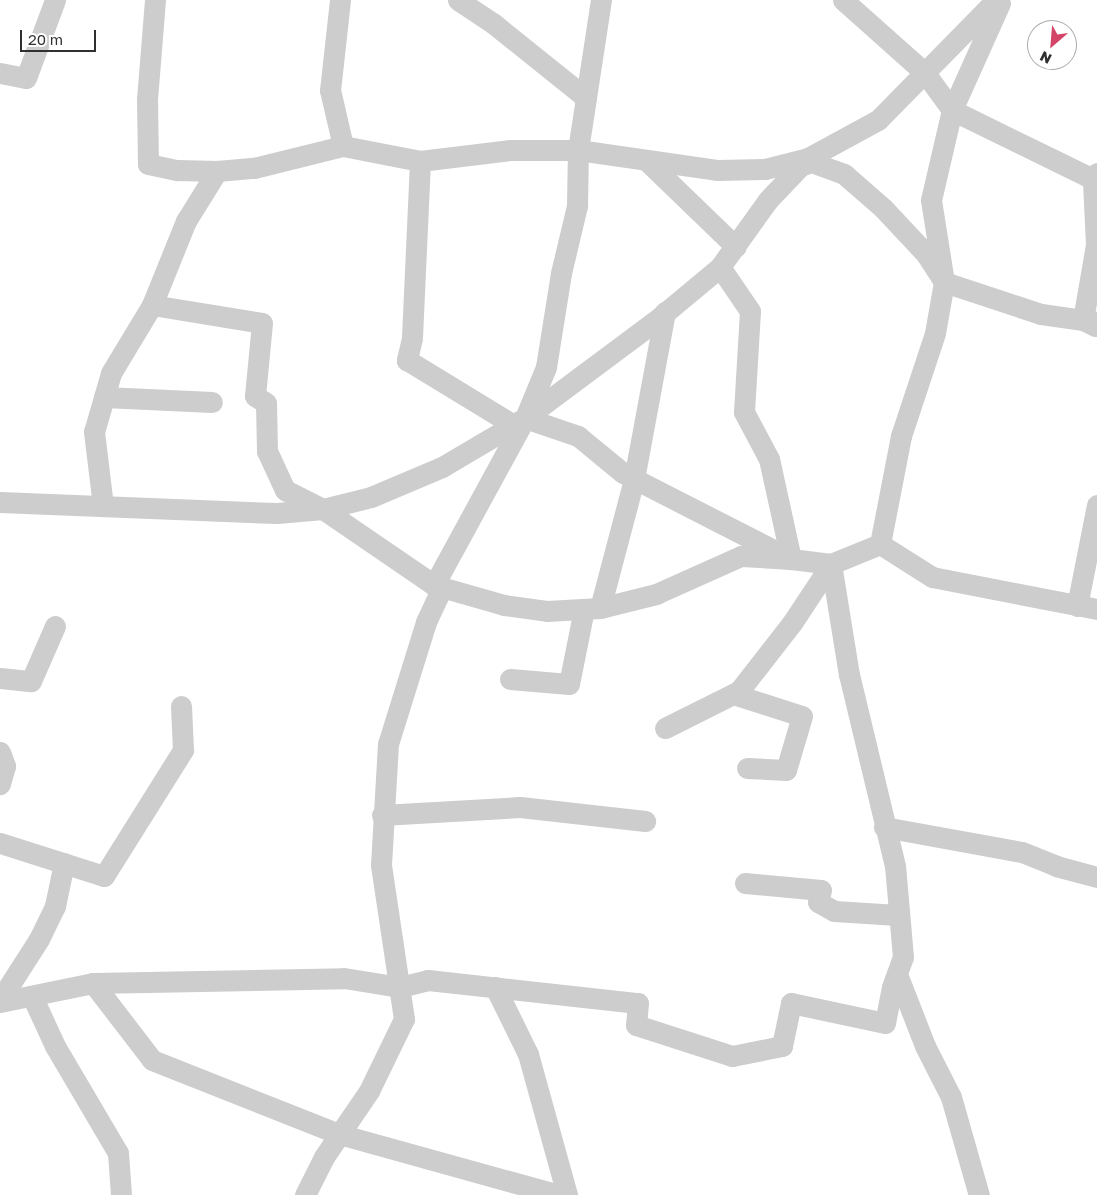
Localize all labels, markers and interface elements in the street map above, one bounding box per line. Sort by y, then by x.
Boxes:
scale bar [22,20,99,52]
north arrow [1027,20,1077,70]
text: 20 m [28,30,63,48]
text: N [1037,48,1054,68]

